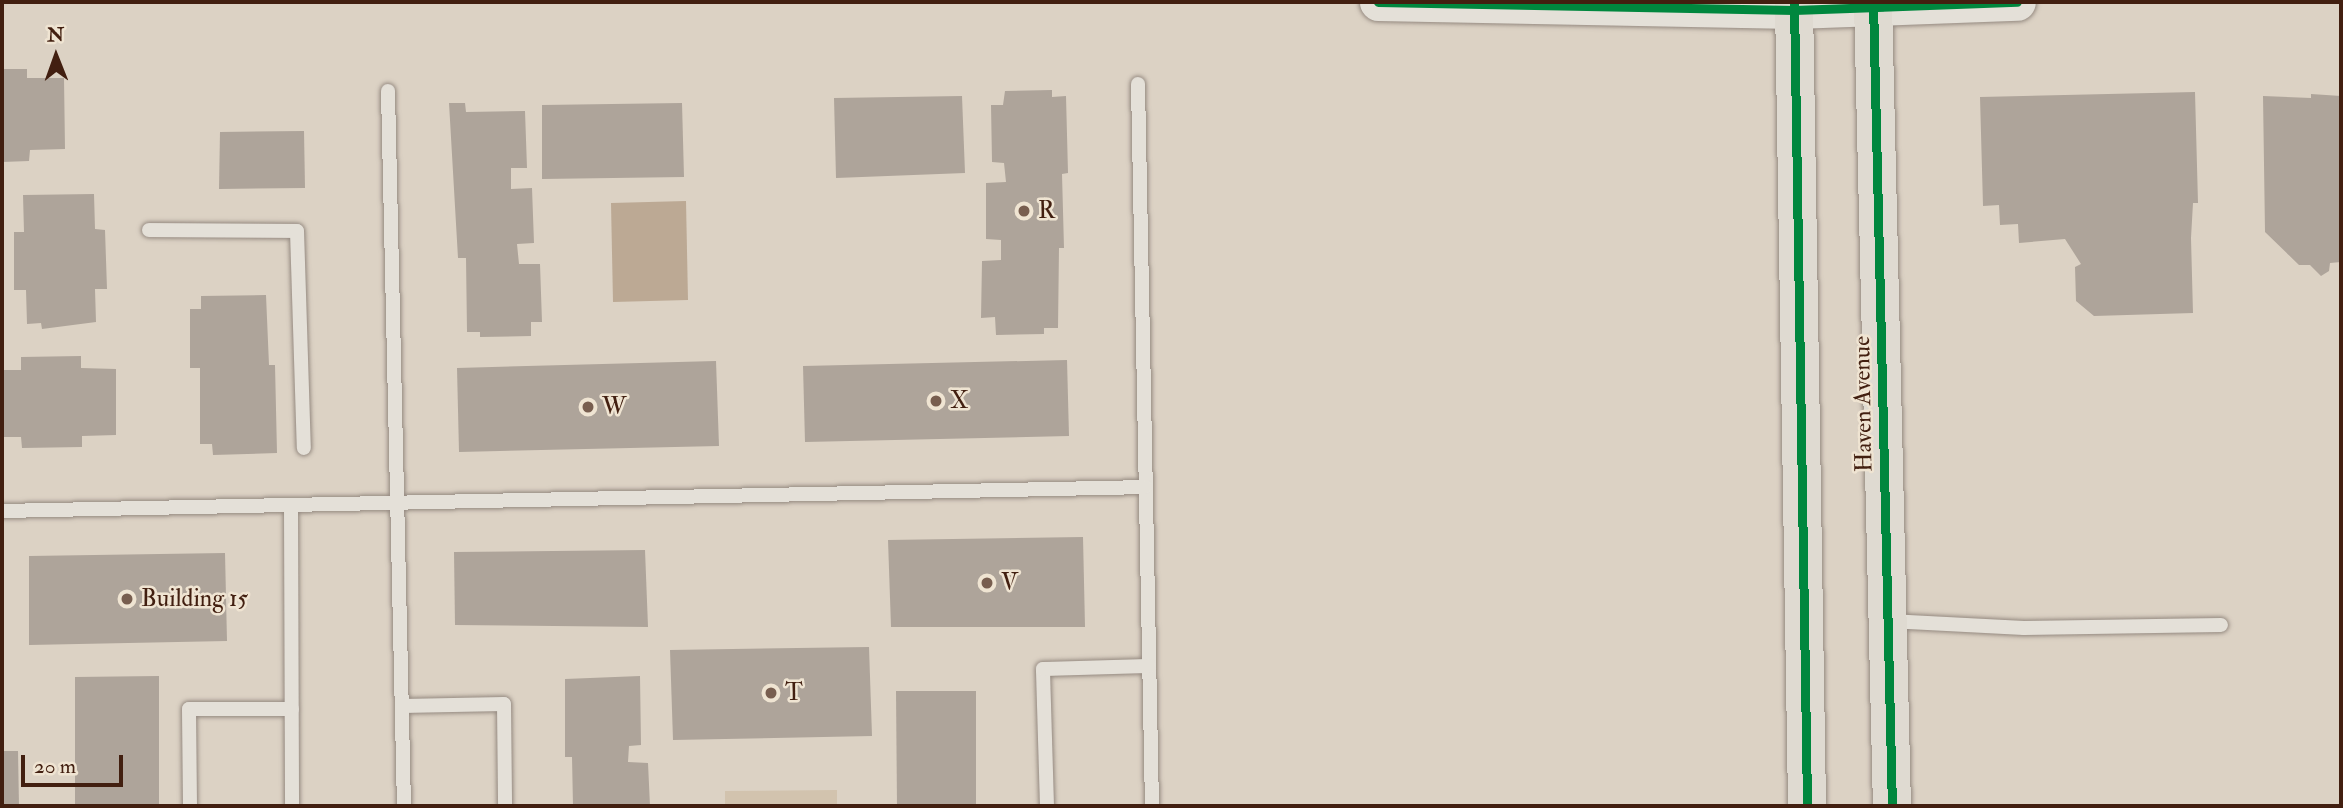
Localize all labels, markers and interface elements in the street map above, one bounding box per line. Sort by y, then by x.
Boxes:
north arrow [21,21,91,91]
text: N [47,23,64,47]
place label: R [1038,197,1055,225]
marker: R [1016,203,1032,219]
street label: Haven Avenue [1847,336,1879,472]
place label: X [950,387,969,415]
place label: W [602,393,626,421]
marker: X [928,393,944,409]
marker: W [580,399,596,415]
place label: V [1001,569,1018,597]
marker: V [979,575,995,591]
place label: Building 15 [141,585,248,613]
marker: Building 15 [119,591,135,607]
place label: T [785,679,803,707]
marker: T [763,685,779,701]
scale bar [24,742,126,786]
text: 20 m [34,753,76,780]

